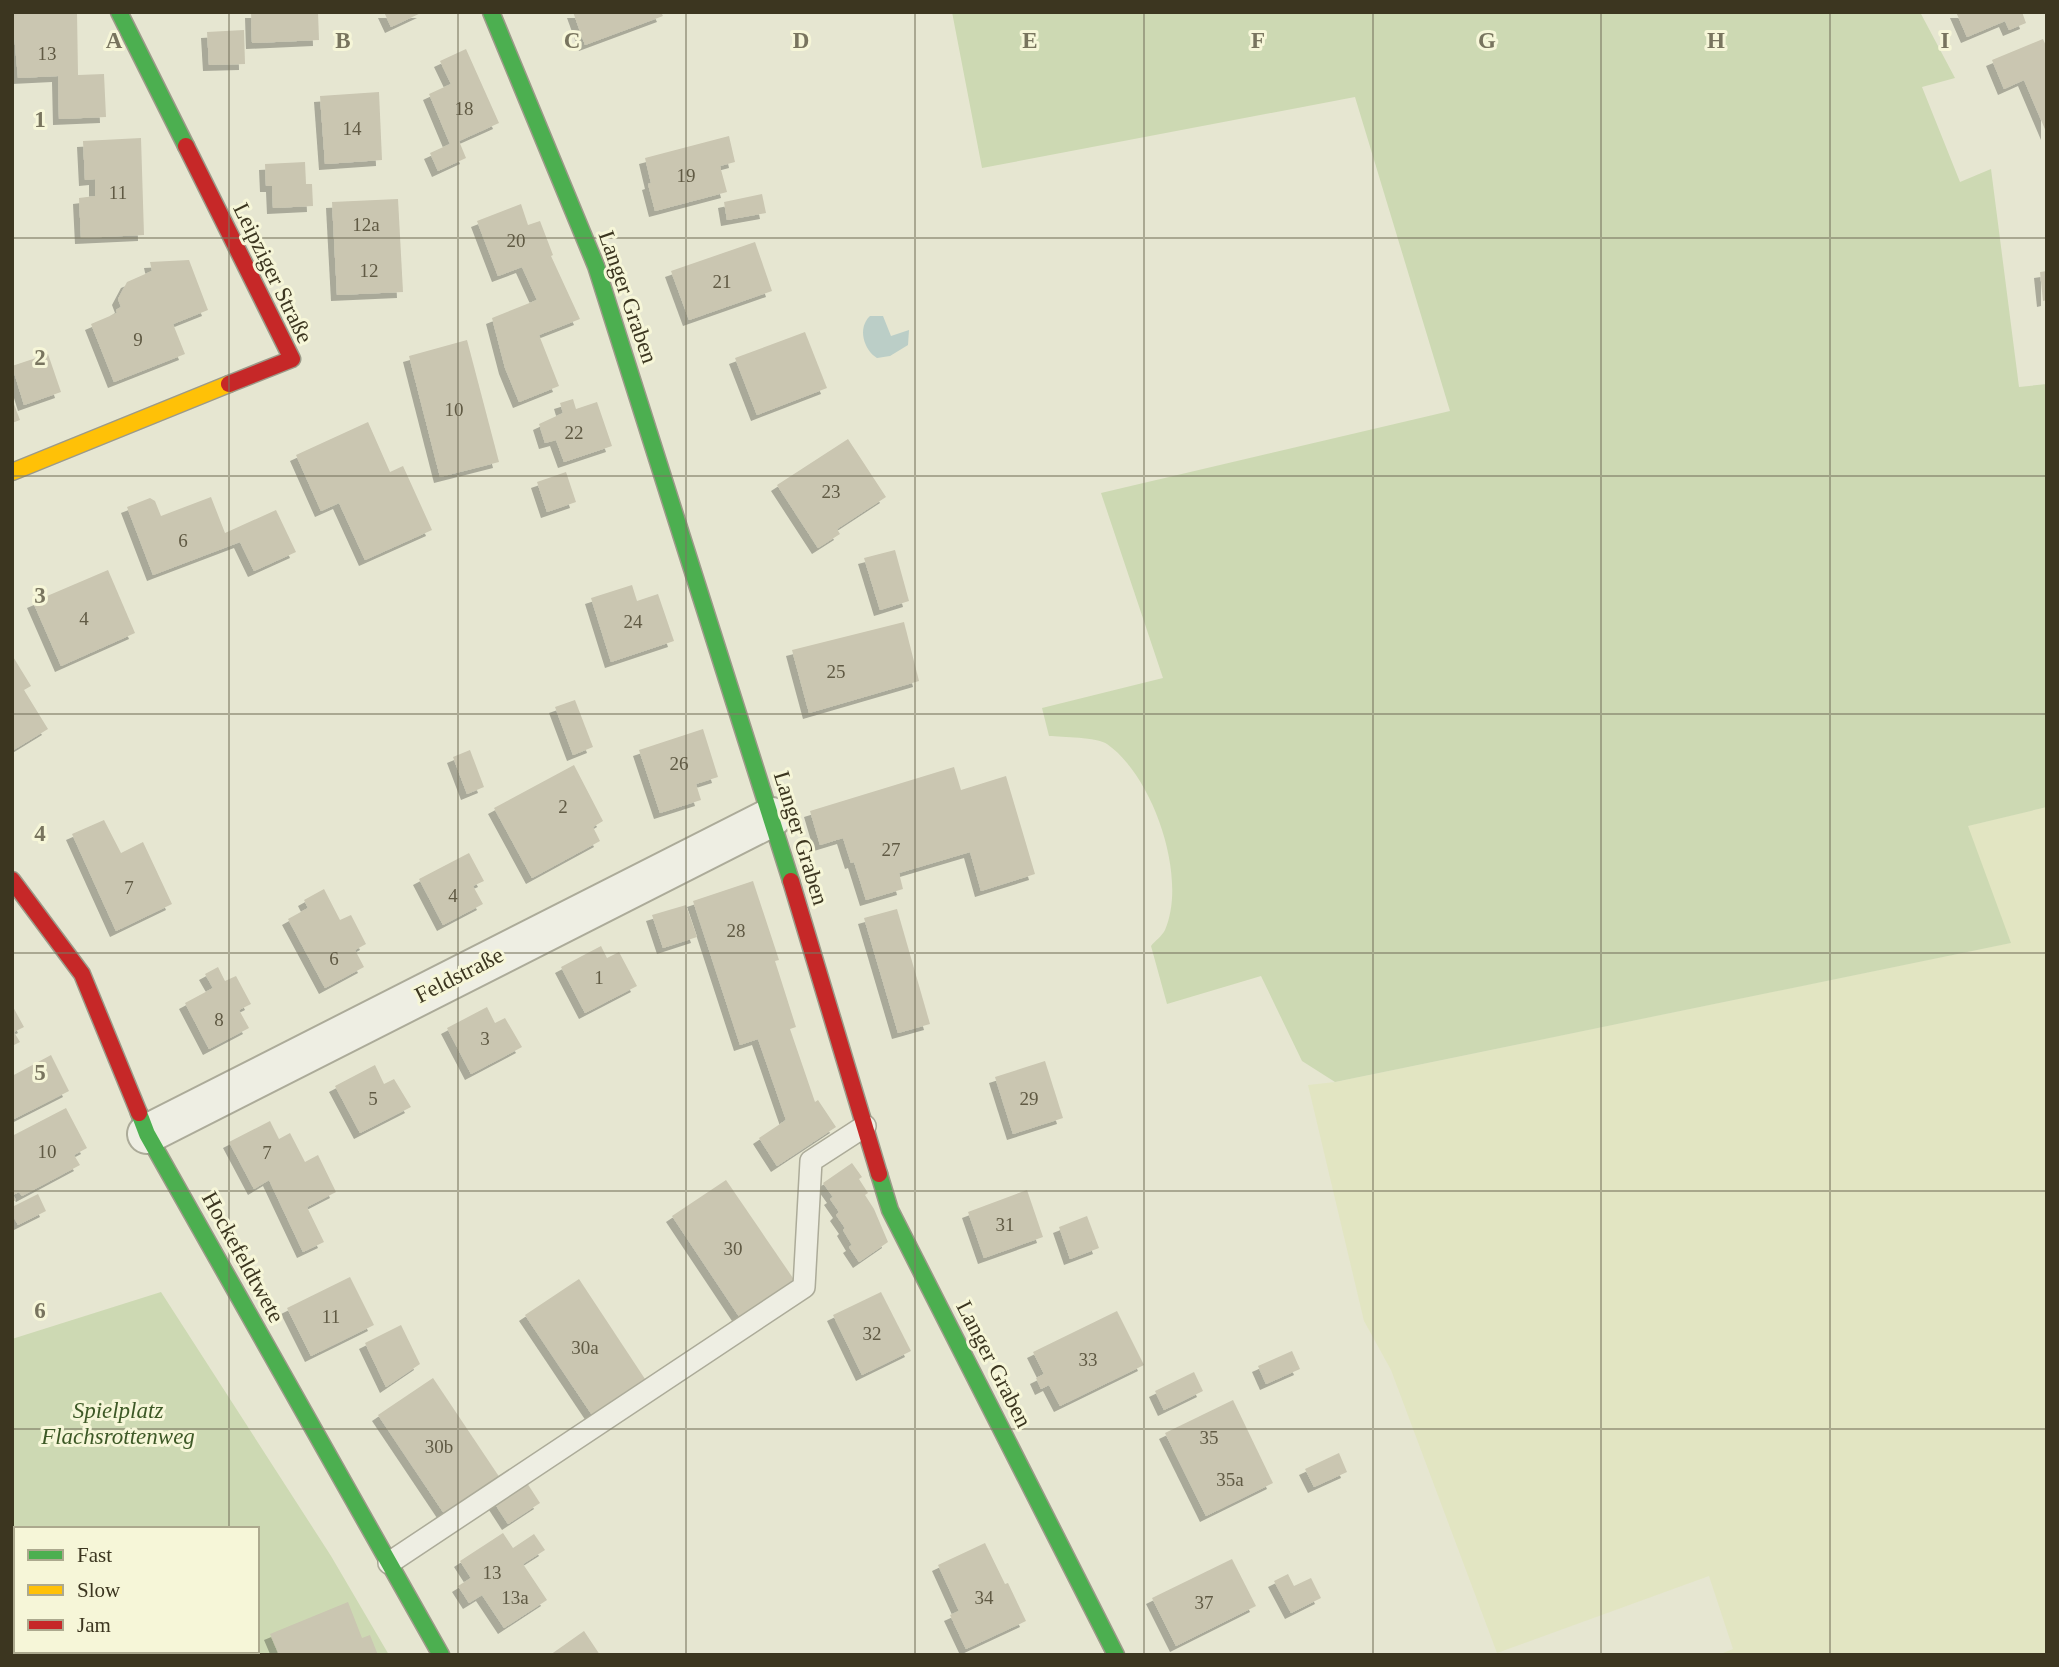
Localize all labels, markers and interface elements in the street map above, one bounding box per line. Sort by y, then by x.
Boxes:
text: A [106,28,123,53]
text: B [335,28,351,53]
text: C [564,28,580,53]
text: D [793,28,809,53]
text: E [1022,28,1038,53]
text: F [1251,28,1265,53]
text: G [1478,28,1496,53]
text: H [1707,28,1725,53]
text: I [1941,28,1950,53]
house number: 13 [38,43,57,64]
house number: 18 [455,98,474,119]
text: 1 [34,107,46,132]
house number: 14 [343,118,362,139]
house number: 19 [677,165,696,186]
house number: 11 [109,182,127,203]
street label: Leipziger Straße [228,199,318,347]
house number: 12a [352,214,380,235]
street label: Langer Graben [594,227,663,367]
house number: 20 [507,230,526,251]
house number: 12 [360,260,379,281]
house number: 21 [713,271,732,292]
house number: 9 [133,329,143,350]
text: 2 [34,345,46,370]
house number: 10 [445,399,464,420]
house number: 22 [565,422,584,443]
house number: 23 [822,481,841,502]
house number: 6 [178,530,188,551]
text: 3 [34,583,46,608]
house number: 4 [79,608,89,629]
house number: 24 [624,611,643,632]
house number: 25 [827,661,846,682]
house number: 26 [670,753,689,774]
street label: Langer Graben [769,768,833,908]
house number: 2 [558,796,568,817]
text: 4 [34,821,46,846]
house number: 27 [882,839,901,860]
house number: 7 [124,877,134,898]
house number: 4 [448,885,458,906]
house number: 28 [727,920,746,941]
street label: Feldstraße [411,942,507,1008]
house number: 6 [329,948,339,969]
house number: 1 [594,967,604,988]
house number: 8 [214,1009,224,1030]
house number: 3 [480,1028,490,1049]
text: 5 [34,1060,46,1085]
house number: 5 [368,1088,378,1109]
house number: 29 [1020,1088,1039,1109]
house number: 10 [38,1141,57,1162]
house number: 7 [262,1142,272,1163]
street label: Hockefeldtwete [197,1187,289,1327]
house number: 31 [996,1214,1015,1235]
house number: 30 [724,1238,743,1259]
street label: Langer Graben [951,1297,1037,1432]
text: 6 [34,1298,46,1323]
house number: 11 [322,1306,340,1327]
house number: 32 [863,1323,882,1344]
house number: 30a [571,1337,599,1358]
house number: 33 [1079,1349,1098,1370]
park label: Spielplatz Flachsrottenweg [40,1398,195,1449]
house number: 35 [1200,1427,1219,1448]
house number: 30b [425,1436,453,1457]
house number: 35a [1216,1469,1244,1490]
legend [14,1527,259,1653]
text: Fast [77,1543,112,1567]
house number: 13 [483,1562,502,1583]
text: Slow [77,1578,121,1602]
house number: 13a [501,1587,529,1608]
house number: 34 [975,1587,994,1608]
house number: 37 [1195,1592,1214,1613]
text: Jam [77,1613,111,1637]

